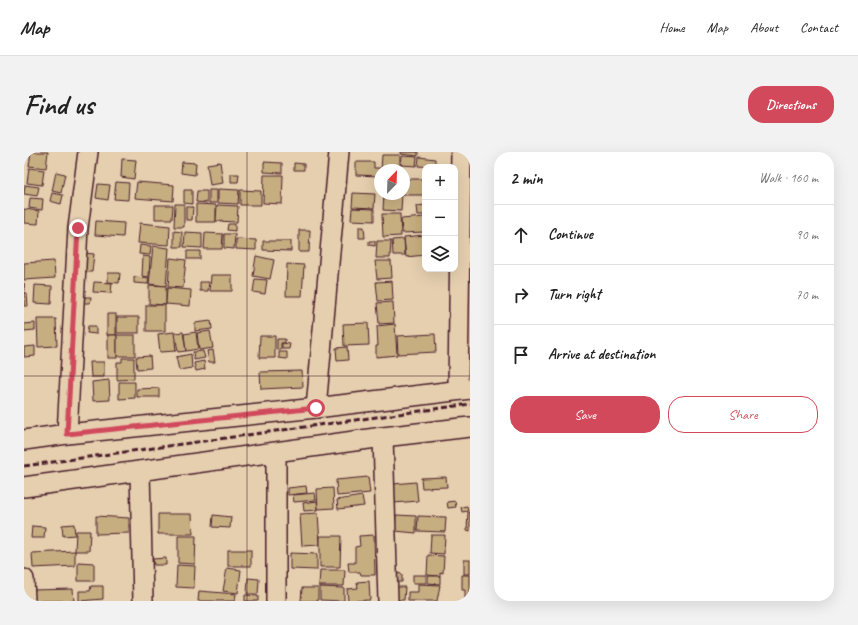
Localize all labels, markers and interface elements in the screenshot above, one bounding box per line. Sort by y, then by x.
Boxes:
text: Map [20,16,50,40]
text: Home [659,19,685,36]
text: Map [707,19,728,36]
text: About [750,19,778,36]
text: Contact [800,19,838,36]
button: Directions [748,86,834,123]
text: Find us [24,87,94,122]
north arrow [374,164,410,200]
map controls [422,164,458,272]
button: + [422,164,458,200]
text: 2 min [510,168,543,189]
text: Walk · 160 m [759,170,818,186]
button: − [422,200,458,236]
route end [69,219,87,237]
icon: ahead [510,224,532,246]
text: Continue [548,225,593,244]
text: 90 m [796,227,818,243]
button: layers [422,236,458,272]
icon: right [510,284,532,306]
text: Turn right [548,285,601,304]
text: 70 m [796,287,818,303]
icon: arrive [510,344,532,366]
text: Arrive at destination [548,345,655,364]
button: Save [510,396,660,433]
button: Share [668,396,818,433]
route start [307,399,325,417]

